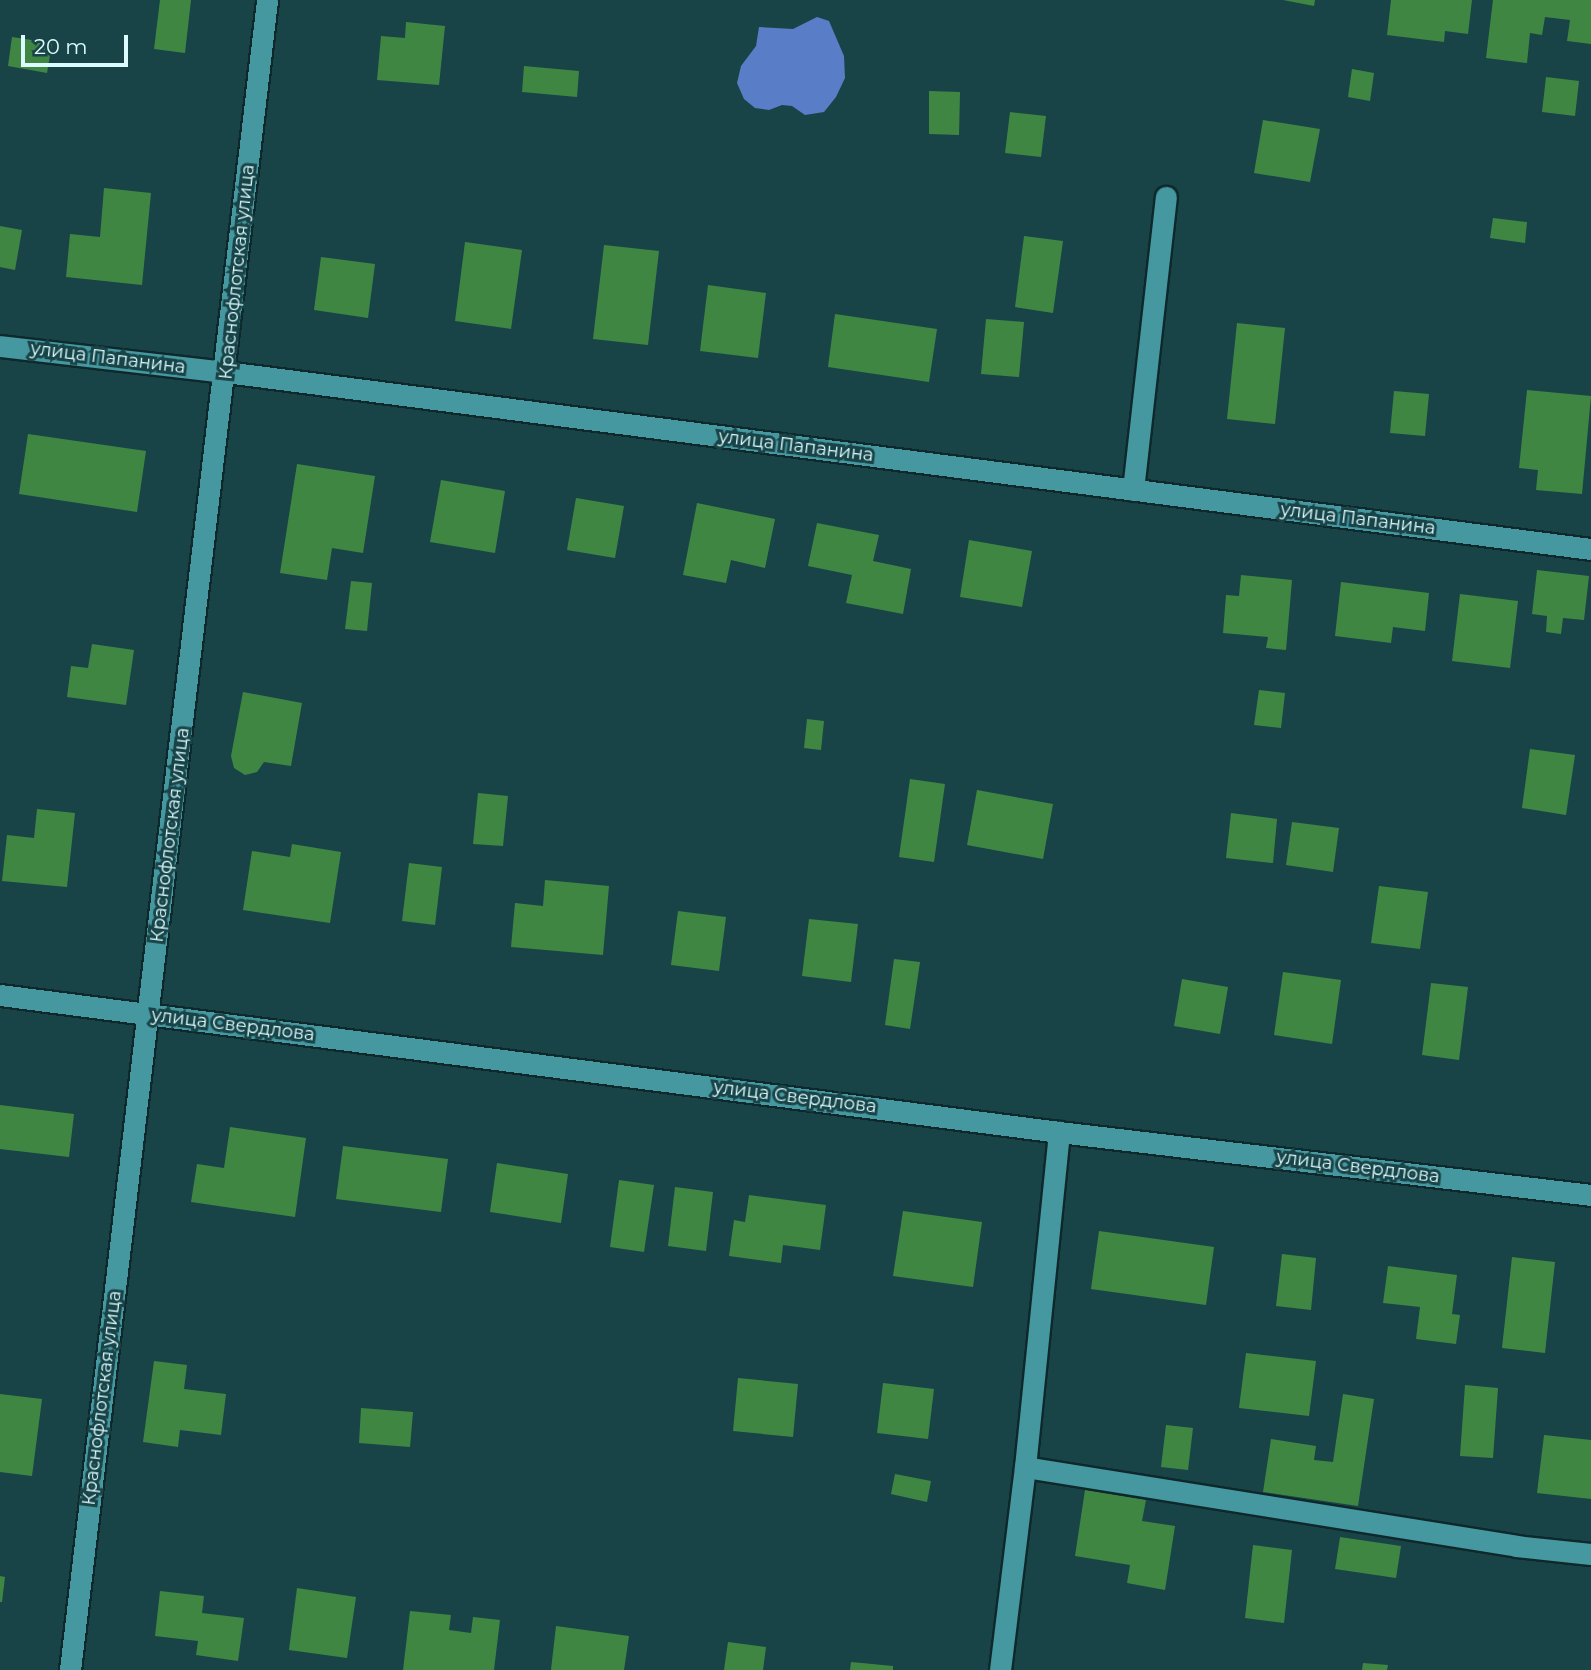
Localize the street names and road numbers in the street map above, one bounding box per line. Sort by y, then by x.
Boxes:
street label: Краснофлотская улица [215,163,259,381]
street label: улица Папанина [29,338,187,378]
street label: улица Папанина [717,426,875,466]
street label: улица Папанина [1279,499,1437,539]
street label: Краснофлотская улица [146,726,194,944]
street label: улица Свердлова [150,1004,316,1046]
street label: улица Свердлова [712,1076,878,1118]
street label: улица Свердлова [1275,1146,1441,1188]
street label: Краснофлотская улица [78,1289,126,1507]

